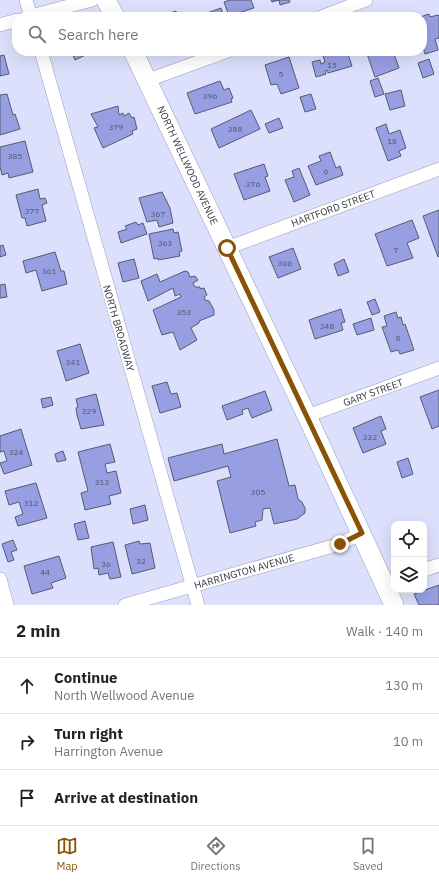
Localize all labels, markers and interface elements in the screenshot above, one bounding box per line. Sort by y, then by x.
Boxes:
search box [12,12,427,56]
icon: search [26,23,48,45]
text: Search here [58,25,138,44]
house number: 15 [327,60,337,70]
house number: 5 [279,69,284,79]
house number: 396 [203,91,217,101]
street label: NORTH WELLWOOD AVENUE [154,104,221,227]
house number: 379 [109,122,123,132]
house number: 388 [228,124,242,134]
house number: 18 [387,136,397,146]
house number: 385 [8,151,22,161]
house number: 6 [324,166,329,176]
house number: 376 [246,179,260,189]
street label: HARTFORD STREET [289,187,377,230]
house number: 377 [25,206,39,216]
house number: 367 [151,209,165,219]
house number: 363 [158,238,172,248]
route start [218,239,236,257]
house number: 7 [394,245,399,255]
house number: 366 [278,258,292,268]
house number: 361 [42,266,56,276]
street label: NORTH BROADWAY [100,284,137,373]
house number: 353 [177,307,191,317]
house number: 348 [320,321,334,331]
house number: 8 [396,333,401,343]
house number: 341 [66,357,80,367]
street label: GARY STREET [341,376,405,409]
house number: 329 [82,406,96,416]
house number: 332 [363,432,377,442]
house number: 324 [9,447,23,457]
house number: 313 [95,477,109,487]
house number: 305 [251,487,265,497]
house number: 312 [24,498,38,508]
map controls [391,521,427,593]
button: locate [391,521,427,557]
route end [331,535,349,553]
street label: HARRINGTON AVENUE [193,551,296,592]
house number: 32 [136,556,146,566]
button: layers [391,557,427,593]
house number: 36 [101,559,111,569]
house number: 44 [40,567,50,577]
text: 2 min [16,620,60,642]
text: Walk · 140 m [346,623,423,640]
text: Continue [54,668,118,687]
icon: ahead [16,675,38,697]
text: 130 m [385,677,423,694]
text: North Wellwood Avenue [54,687,194,704]
text: Turn right [54,724,123,743]
icon: right [16,731,38,753]
text: 10 m [393,733,423,750]
text: Harrington Avenue [54,743,163,760]
icon: arrive [16,787,38,809]
text: Arrive at destination [54,788,198,807]
tab: Map [56,835,78,873]
tab: Directions [190,835,241,873]
tab: Saved [353,835,383,873]

